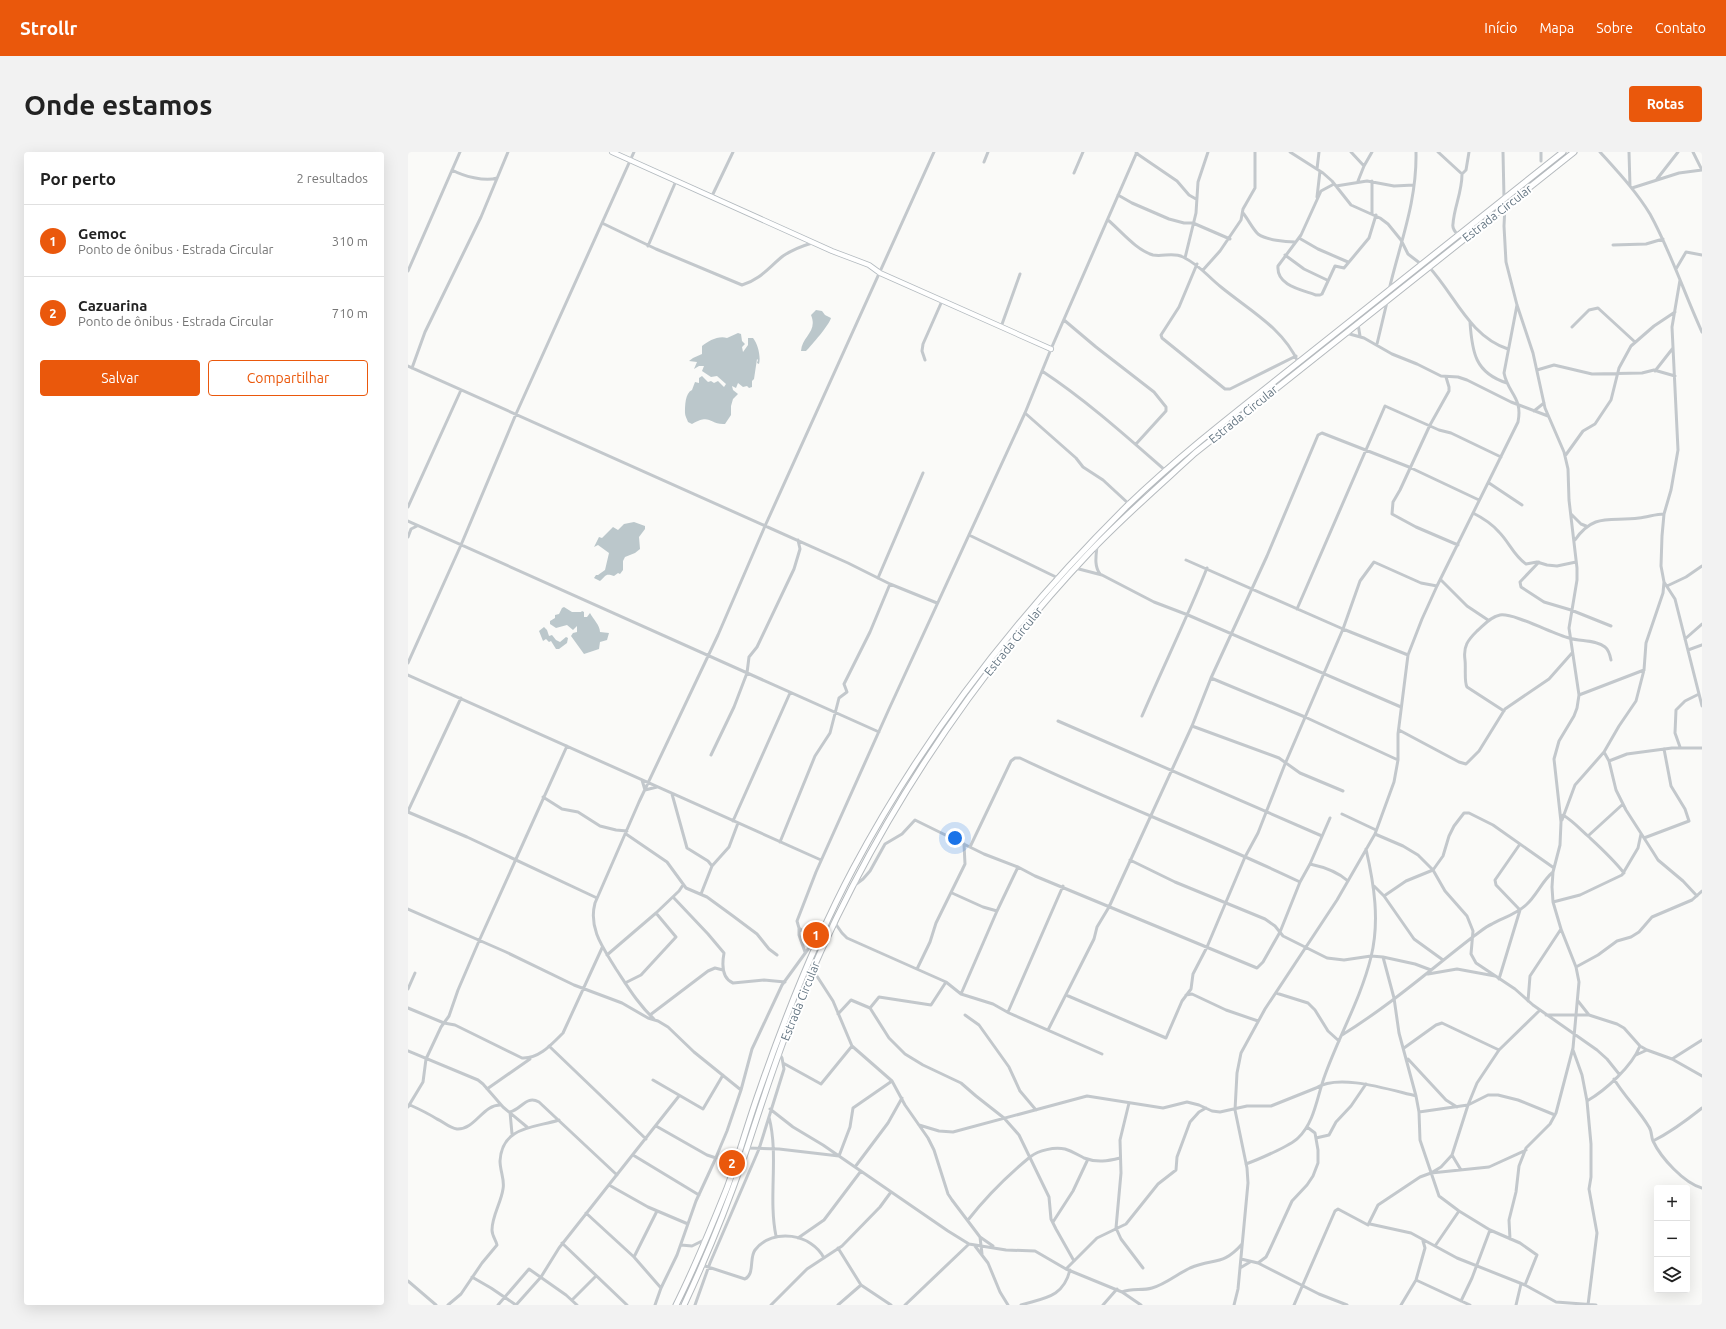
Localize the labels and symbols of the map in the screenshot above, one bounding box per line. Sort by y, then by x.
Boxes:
street label: Estrada Circular [1460,182,1535,244]
street label: Estrada Circular [1206,382,1280,446]
street label: Estrada Circular [981,604,1045,678]
your location [945,828,965,848]
pin: 1 [803,920,829,950]
street label: Estrada Circular [778,959,822,1043]
pin: 2 [719,1148,745,1178]

